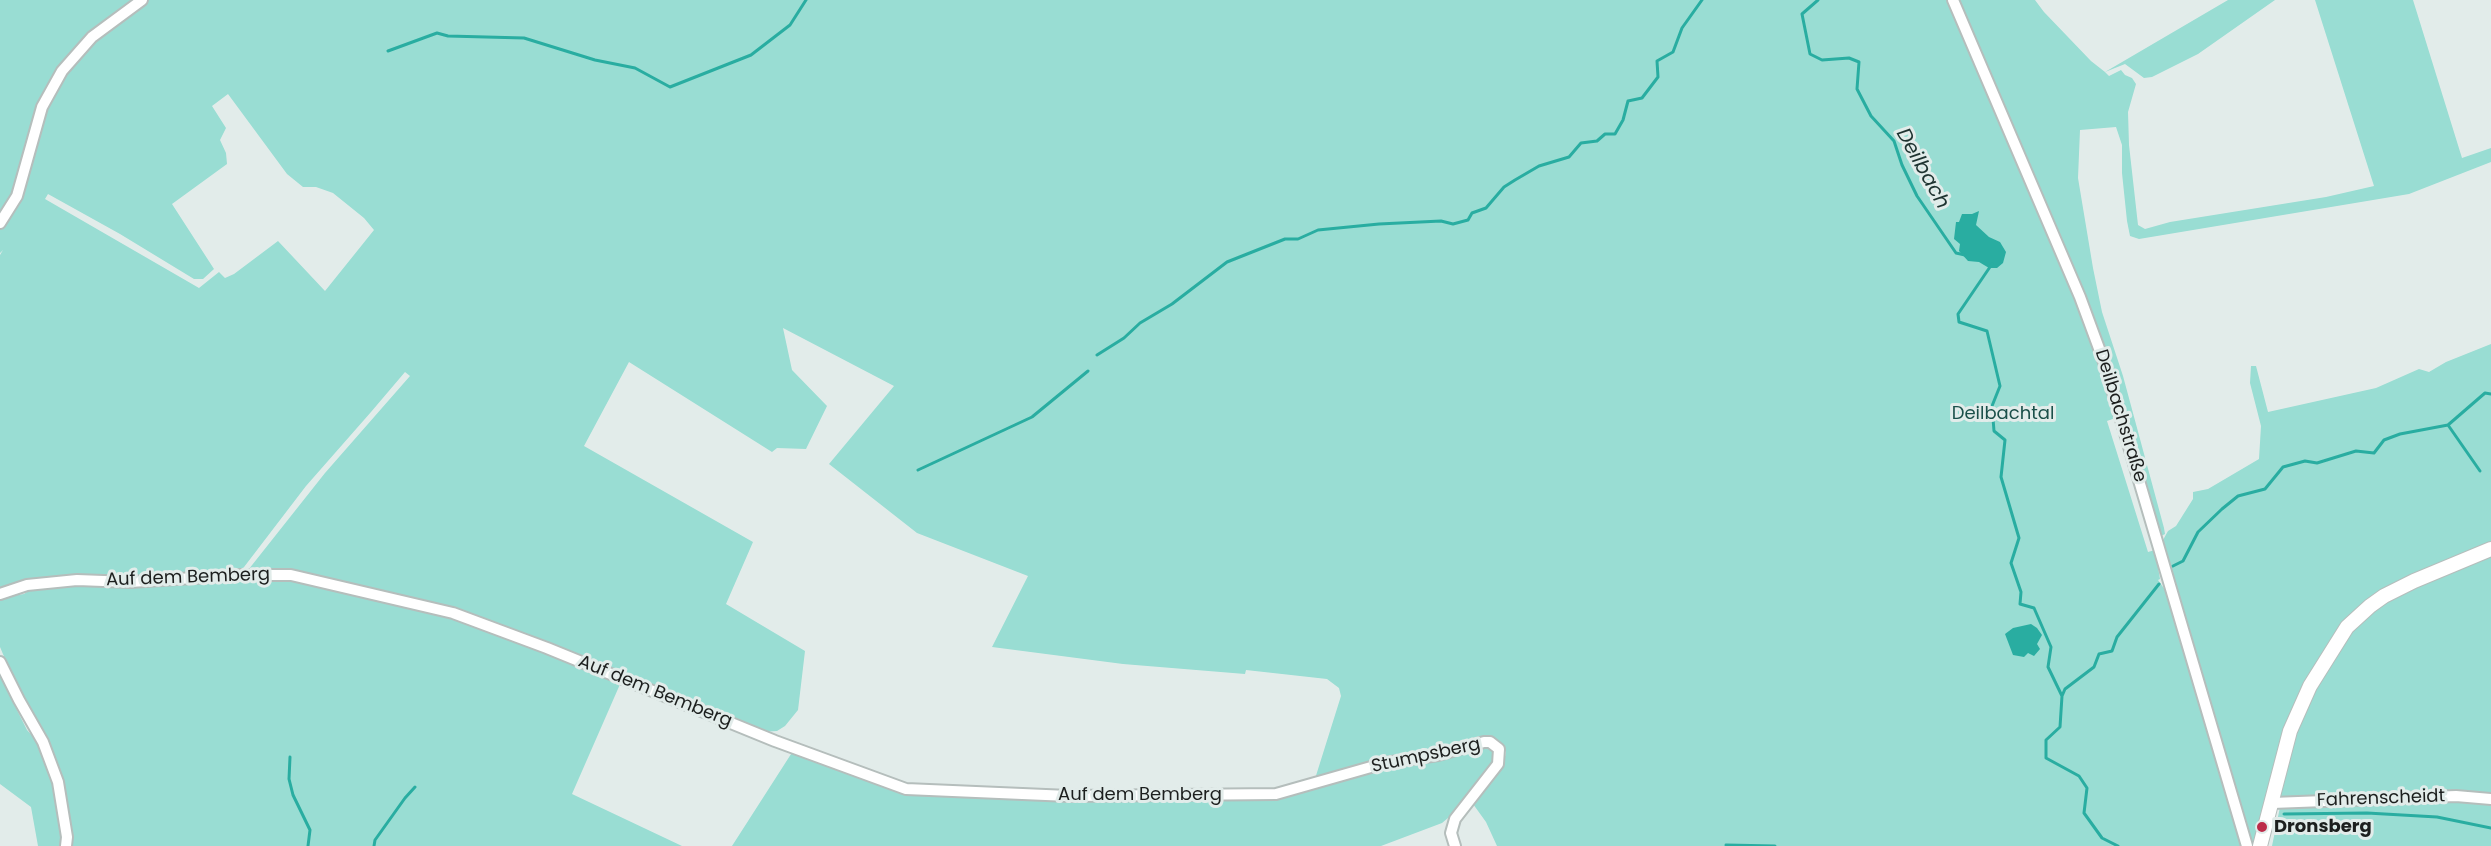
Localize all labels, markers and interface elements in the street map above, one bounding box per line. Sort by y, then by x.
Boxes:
water label: Deilbach [1890,125,1954,213]
street label: Deilbachstraße [2090,347,2150,485]
park label: Deilbachtal [1952,403,2054,425]
street label: Auf dem Bemberg [106,564,270,592]
street label: Auf dem Bemberg [575,651,735,733]
street label: Stumpsberg [1369,734,1483,778]
street label: Auf dem Bemberg [1058,784,1222,806]
street label: Fahrenscheidt [2317,786,2445,812]
place label: Dronsberg [2274,816,2372,838]
marker: Dronsberg [2255,820,2269,834]

